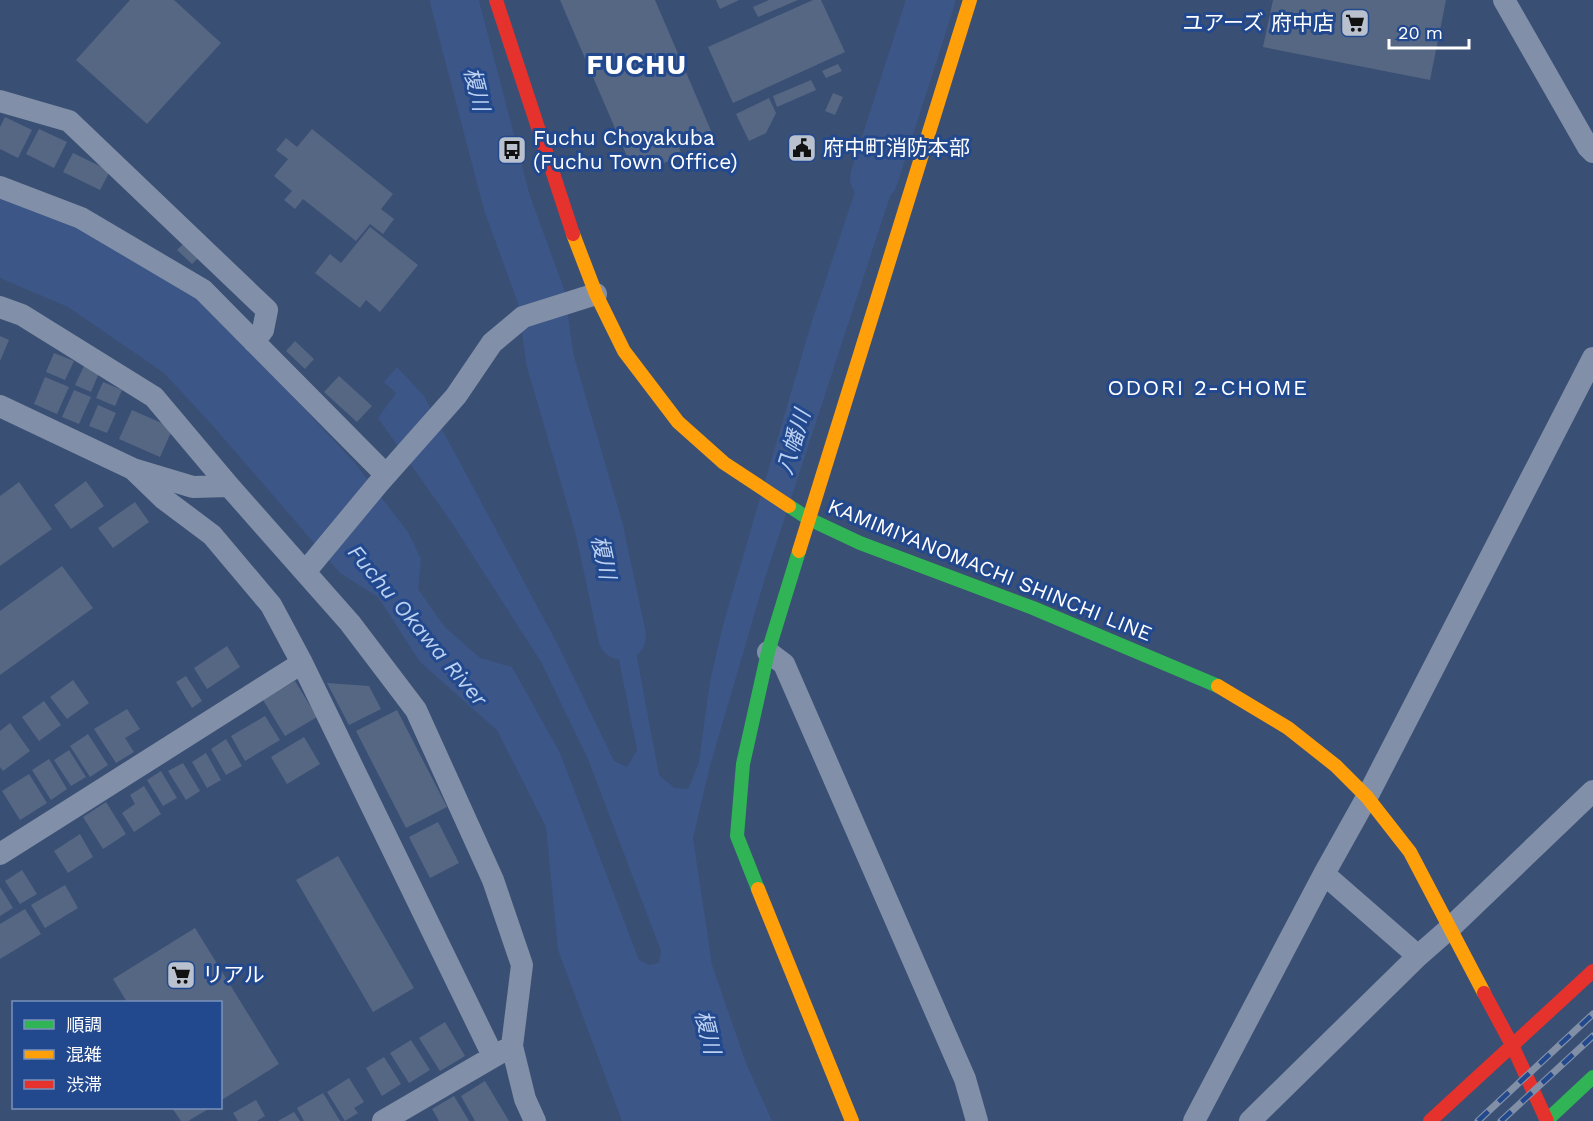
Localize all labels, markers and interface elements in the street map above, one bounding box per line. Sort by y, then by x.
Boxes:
supermarket icon: ユアーズ 府中店 [1339,7,1371,39]
place label: ユアーズ 府中店 [1182,10,1334,35]
scale bar [1389,12,1468,50]
text: 20 m [1398,22,1443,43]
district label: FUCHU [587,49,687,81]
water label: 榎川 [459,65,494,115]
place label: Fuchu Choyakuba (Fuchu Town Office) [533,125,738,174]
public building icon: 府中町消防本部 [786,132,818,164]
bus stop icon: Fuchu Choyakuba (Fuchu Town Office) [496,134,528,166]
place label: 府中町消防本部 [823,135,970,160]
district label: ODORI 2-CHOME [1107,375,1309,400]
water label: 八幡川 [772,405,816,477]
street label: KAMIMIYANOMACHI SHINCHI LINE [824,493,1156,646]
water label: 榎川 [587,533,621,583]
water label: Fuchu Okawa River [343,540,493,712]
supermarket icon: リアル [165,959,197,991]
place label: リアル [202,962,265,987]
legend [12,1001,222,1109]
water label: 榎川 [690,1008,725,1058]
text: 順調 [66,1014,102,1035]
text: 混雑 [66,1044,102,1065]
text: 渋滞 [66,1074,102,1095]

